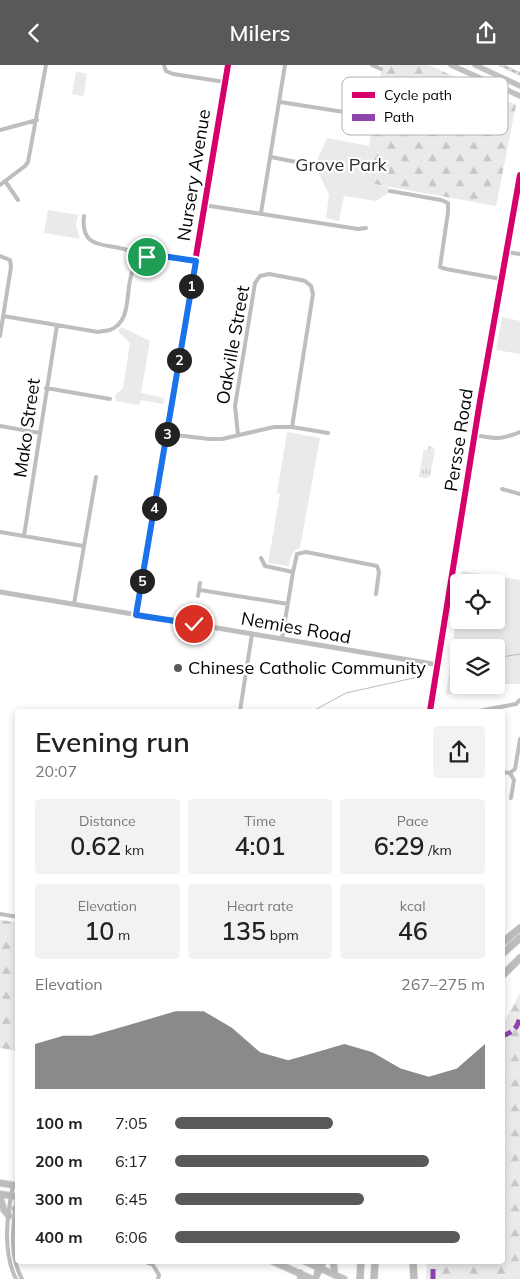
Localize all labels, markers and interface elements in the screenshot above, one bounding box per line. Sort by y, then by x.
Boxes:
icon: back [20,19,48,47]
text: Milers [229,19,291,47]
icon: share [472,19,500,47]
legend [342,77,508,135]
text: Cycle path [384,86,452,104]
street label: Nursery Avenue [172,107,215,242]
text: Path [384,108,414,126]
park label: Grove Park [295,153,387,176]
pin [126,236,168,278]
icon: arrive [133,243,161,271]
pin: 1 [178,273,204,299]
text: 1 [187,277,196,295]
street label: Oakville Street [211,284,254,406]
pin: 2 [166,347,192,373]
text: 2 [175,351,184,369]
street label: Mako Street [8,377,45,479]
street label: Persse Road [439,387,478,493]
pin: 3 [154,421,180,447]
text: 3 [163,425,172,443]
pin: 4 [142,495,166,521]
text: 4 [150,499,159,517]
pin: 5 [130,569,154,593]
text: 5 [138,572,147,590]
map controls [450,574,505,694]
button: locate [450,574,505,629]
pin [173,603,215,645]
street label: Nemies Road [239,607,353,648]
icon: check [180,610,208,638]
button: layers [450,639,505,694]
place label: Chinese Catholic Community [188,656,426,679]
marker: Chinese Catholic Community [172,662,184,674]
text: Evening run [35,724,190,759]
button: share [433,726,485,778]
text: 20:07 [35,761,77,781]
text: Distance [79,812,136,830]
text: Time [244,812,276,830]
text: Pace [397,812,428,830]
text: 0.62 [70,830,121,861]
text: 4:01 [235,830,285,861]
text: 6:29 [374,830,425,861]
text: km [121,841,144,859]
text: /km [425,841,452,859]
text: Elevation [78,897,137,915]
text: Heart rate [227,897,293,915]
text: kcal [400,897,425,915]
text: 10 [84,915,114,946]
text: 135 [221,915,266,946]
text: 46 [398,915,428,946]
text: m [114,926,130,944]
text: bpm [266,926,299,944]
text: Elevation [35,974,103,994]
text: 267–275 m [401,974,485,994]
text: 100 m [35,1113,83,1133]
text: 7:05 [115,1113,147,1133]
text: 200 m [35,1151,83,1171]
text: 6:17 [115,1151,147,1171]
text: 300 m [35,1189,83,1209]
text: 6:45 [115,1189,147,1209]
text: 400 m [35,1227,83,1247]
text: 6:06 [115,1227,147,1247]

